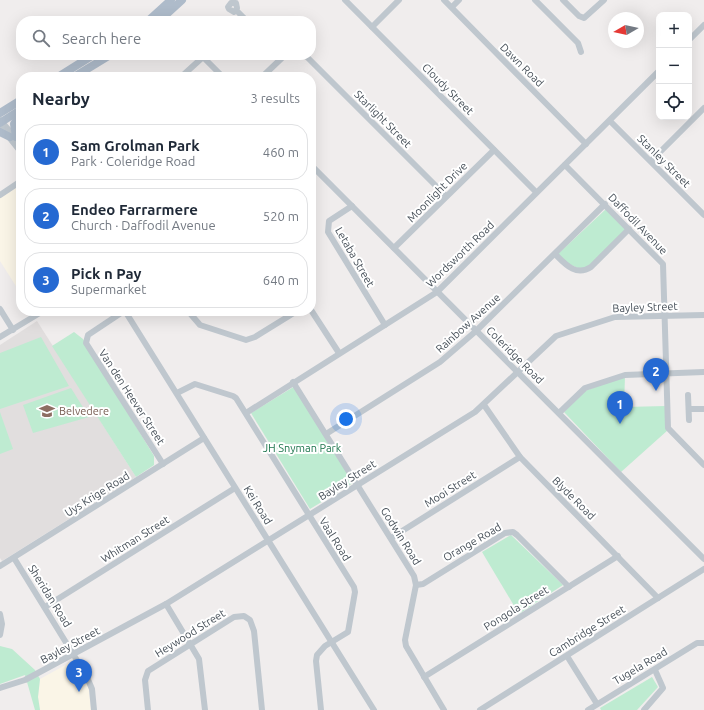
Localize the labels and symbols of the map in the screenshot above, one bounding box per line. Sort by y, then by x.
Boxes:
north arrow [608,12,644,48]
street label: Dawn Road [498,41,546,89]
street label: Cloudy Street [420,61,477,118]
street label: Starlight Street [352,88,414,150]
street label: Stanley Street [635,132,693,190]
street label: Moonlight Drive [405,160,469,224]
street label: Daffodil Avenue [606,191,670,257]
street label: Wordsworth Road [424,219,496,289]
street label: Letaba Street [333,225,377,290]
street label: Rainbow Avenue [433,291,503,355]
street label: Bayley Street [612,300,679,314]
street label: Coleridge Road [484,324,546,386]
street label: Van den Heever Street [97,347,168,447]
pin: 2 [643,358,669,391]
pin: 1 [607,391,633,424]
school or university icon: Belvedere [38,402,56,420]
place label: Belvedere [59,405,109,417]
your location [336,409,356,429]
park label: JH Snyman Park [263,442,342,454]
street label: Bayley Street [316,457,378,502]
street label: Mooi Street [422,468,478,510]
street label: Uys Krige Road [62,469,132,519]
street label: Blyde Road [550,474,598,522]
street label: Kei Road [241,484,275,526]
street label: Godwin Road [379,505,423,567]
street label: Whitman Street [99,513,172,565]
street label: Vaal Road [317,515,353,563]
street label: Orange Road [441,521,503,563]
street label: Sheridan Road [26,563,74,629]
street label: Pongola Street [482,583,551,633]
street label: Cambridge Street [547,602,628,659]
street label: Heywood Street [153,606,228,659]
street label: Bayley Street [38,624,102,666]
street label: Tugela Road [611,645,669,687]
pin: 3 [66,659,92,692]

